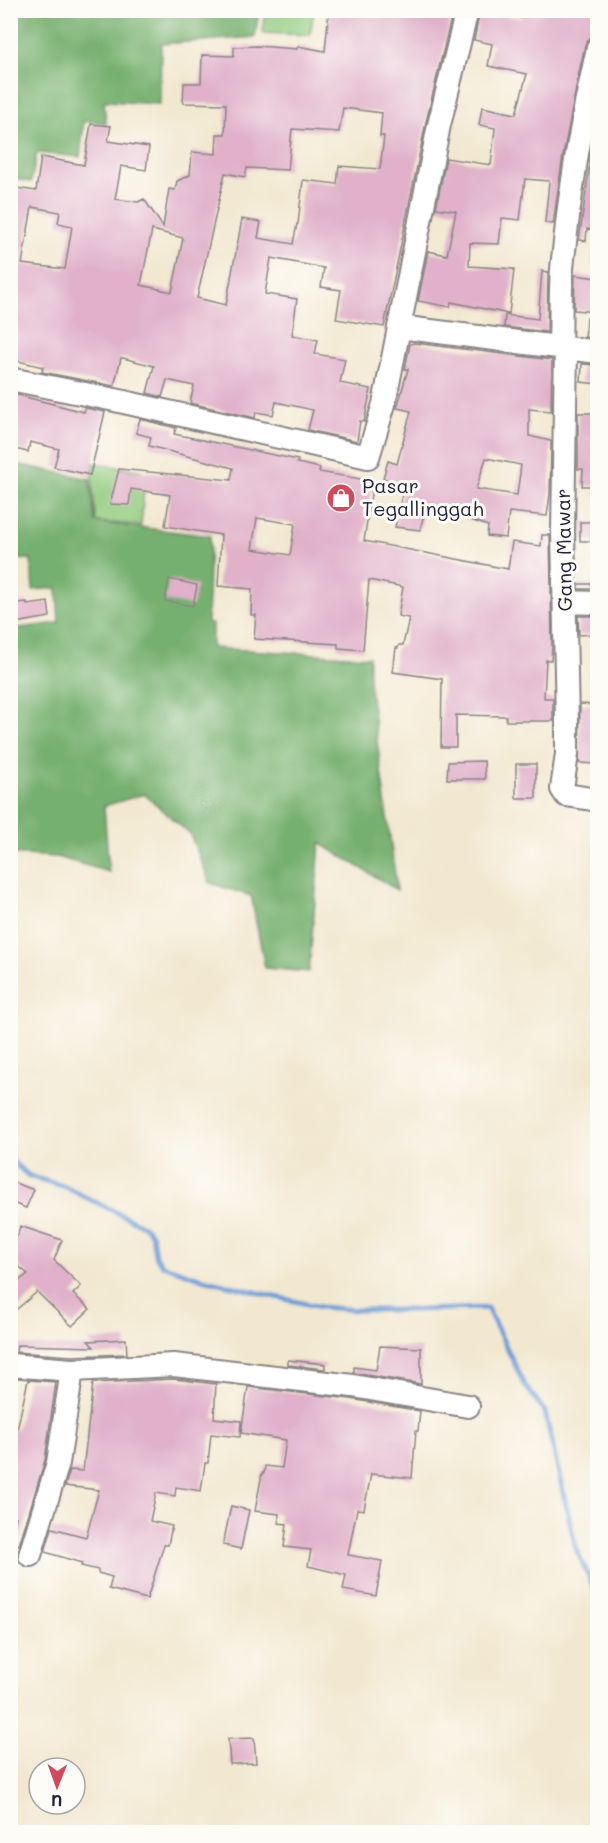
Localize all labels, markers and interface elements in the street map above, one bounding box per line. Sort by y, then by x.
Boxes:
place label: Pasar Tegallinggah [362,472,484,521]
shop icon: Pasar Tegallinggah [325,482,357,514]
street label: Gang Mawar [549,488,577,612]
north arrow [27,1756,87,1816]
text: U [51,1791,63,1812]

